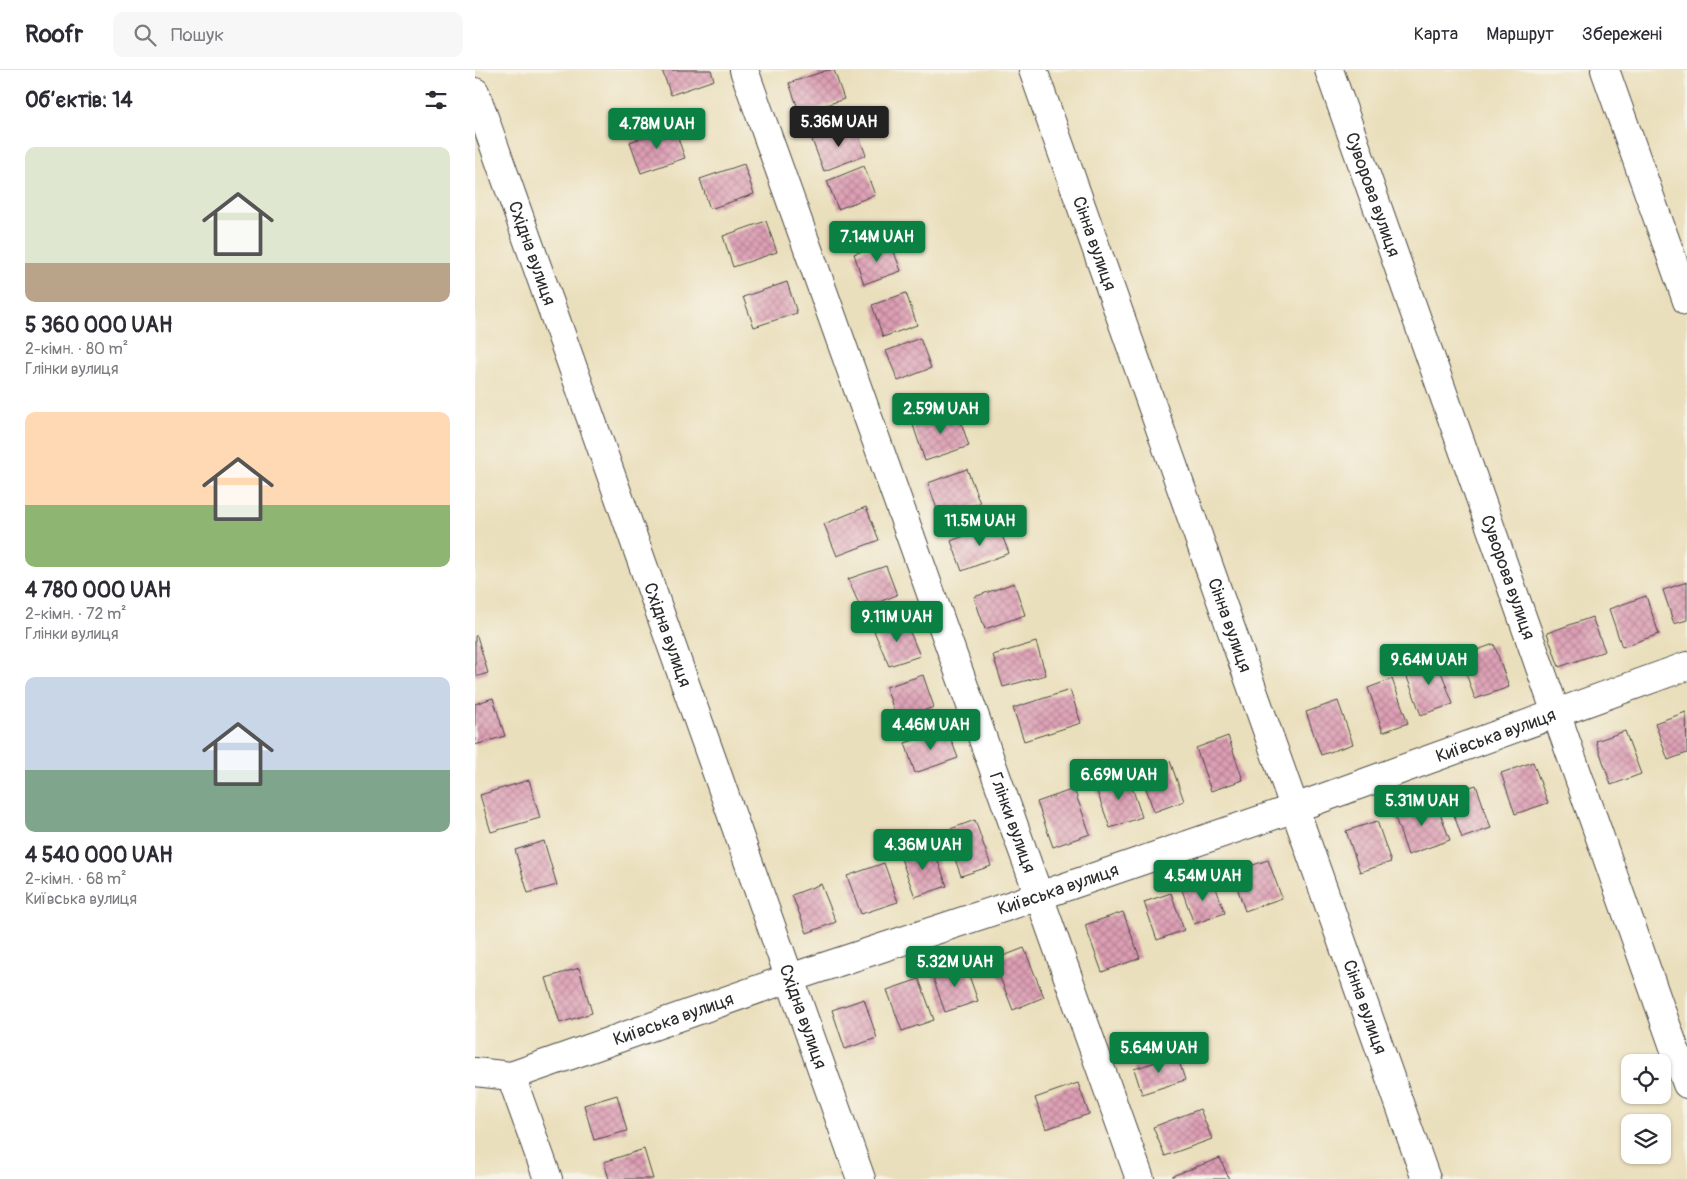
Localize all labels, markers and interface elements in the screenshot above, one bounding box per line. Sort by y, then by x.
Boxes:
search box [113,12,463,57]
text: Roofr [25,20,83,49]
icon: search [131,21,159,49]
text: Пошук [171,23,224,47]
text: Карта [1414,23,1458,46]
text: Маршрут [1486,23,1554,46]
text: Збережені [1582,23,1662,46]
icon: filters [422,86,450,114]
text: Об’єктів: 14 [25,87,133,114]
pin: 5.36M UAH [782,106,896,148]
pin: 4.78M UAH [600,108,714,150]
text: 5.36M UAH [801,112,877,132]
text: 4.78M UAH [619,114,695,134]
street label: Суворова вулиця [1340,129,1405,260]
icon: home [193,179,283,269]
street label: Сінна вулиця [1067,193,1121,294]
street label: Східна вулиця [503,198,561,309]
pin: 7.14M UAH [820,220,934,263]
text: 7.14M UAH [840,227,914,247]
text: 5 360 000 UAH [25,312,172,339]
text: 2-кімн. · 80 m² [25,339,128,359]
text: Глінки вулиця [25,359,119,379]
pin: 2.59M UAH [884,392,998,435]
text: 2.59M UAH [903,399,979,419]
icon: home [193,444,283,534]
pin: 11.5M UAH [923,504,1037,547]
text: 11.5M UAH [945,511,1015,531]
street label: Суворова вулиця [1475,512,1540,643]
street label: Сінна вулиця [1202,575,1257,676]
text: 4 780 000 UAH [25,577,171,604]
street label: Східна вулиця [638,580,696,690]
pin: 9.11M UAH [840,600,954,643]
text: 2-кімн. · 72 m² [25,604,127,624]
text: 9.11M UAH [862,607,932,627]
text: Глінки вулиця [25,624,119,644]
pin: 9.64M UAH [1372,644,1486,686]
text: 9.64M UAH [1391,650,1467,670]
street label: Київська вулиця [1433,703,1559,768]
pin: 4.46M UAH [874,708,988,751]
icon: home [193,709,283,799]
text: 4.46M UAH [892,715,970,735]
pin: 6.69M UAH [1062,758,1176,801]
text: 6.69M UAH [1081,765,1157,785]
street label: Глінки вулиця [984,769,1041,876]
pin: 5.31M UAH [1365,784,1479,827]
text: 5.31M UAH [1385,791,1459,811]
pin: 4.36M UAH [866,828,980,871]
text: 4.36M UAH [884,835,962,855]
text: 4 540 000 UAH [25,842,173,869]
street label: Київська вулиця [995,859,1122,921]
pin: 4.54M UAH [1146,860,1260,902]
text: 4.54M UAH [1165,866,1241,886]
text: 2-кімн. · 68 m² [25,869,127,889]
text: Київська вулиця [25,889,137,909]
pin: 5.32M UAH [898,946,1012,988]
text: 5.32M UAH [917,952,993,972]
street label: Сінна вулиця [1337,957,1392,1057]
street label: Східна вулиця [774,961,832,1072]
street label: Київська вулиця [610,988,737,1051]
pin: 5.64M UAH [1102,1032,1216,1074]
text: 5.64M UAH [1121,1038,1197,1058]
map controls [1621,1054,1671,1164]
button: locate [1621,1054,1671,1104]
button: layers [1621,1114,1671,1164]

